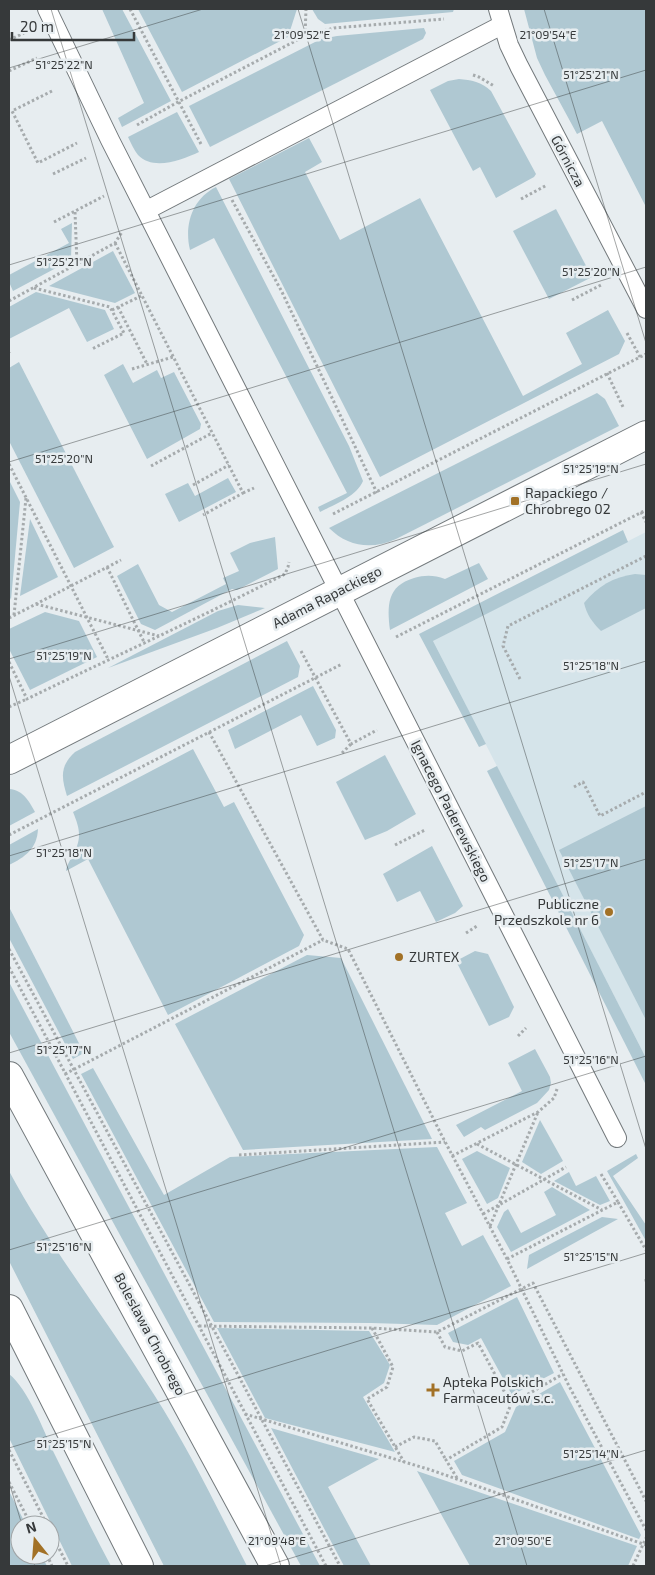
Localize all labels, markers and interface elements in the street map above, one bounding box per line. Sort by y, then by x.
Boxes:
scale bar [12,10,135,42]
text: 20 m [20,17,54,35]
text: 21°09'52"E [274,27,331,41]
text: 21°09'54"E [519,27,577,41]
text: 51°25'22"N [35,57,93,71]
text: 51°25'21"N [563,67,619,81]
street label: Górnicza [548,132,589,189]
text: 51°25'21"N [36,254,92,268]
text: 51°25'20"N [562,264,620,278]
text: 51°25'20"N [35,451,93,465]
text: 51°25'19"N [563,461,619,475]
place label: Rapackiego / Chrobrego 02 [525,484,611,517]
marker: Rapackiego / Chrobrego 02 [509,495,521,507]
street label: Adama Rapackiego [269,562,384,631]
text: 51°25'19"N [36,648,92,662]
text: 51°25'18"N [563,658,619,672]
street label: Ignacego Paderewskiego [408,737,495,885]
text: 51°25'18"N [36,845,92,859]
text: 51°25'17"N [564,855,618,869]
place label: Publiczne Przedszkole nr 6 [494,895,599,928]
marker: Publiczne Przedszkole nr 6 [603,906,615,918]
place label: ZURTEX [409,948,460,965]
marker: ZURTEX [393,951,405,963]
text: 51°25'17"N [37,1042,91,1056]
text: 51°25'16"N [563,1052,619,1066]
text: 51°25'16"N [36,1239,92,1253]
text: 51°25'15"N [563,1249,619,1263]
street label: Bolesława Chrobrego [111,1270,190,1398]
place label: Apteka Polskich Farmaceutów s.c. [443,1373,554,1406]
marker: Apteka Polskich Farmaceutów s.c. [427,1384,439,1396]
text: 51°25'15"N [36,1436,92,1450]
text: 51°25'14"N [563,1446,619,1460]
north arrow [10,1515,60,1565]
text: N [24,1517,38,1537]
text: 21°09'48"E [248,1533,306,1547]
text: 21°09'50"E [494,1533,552,1547]

